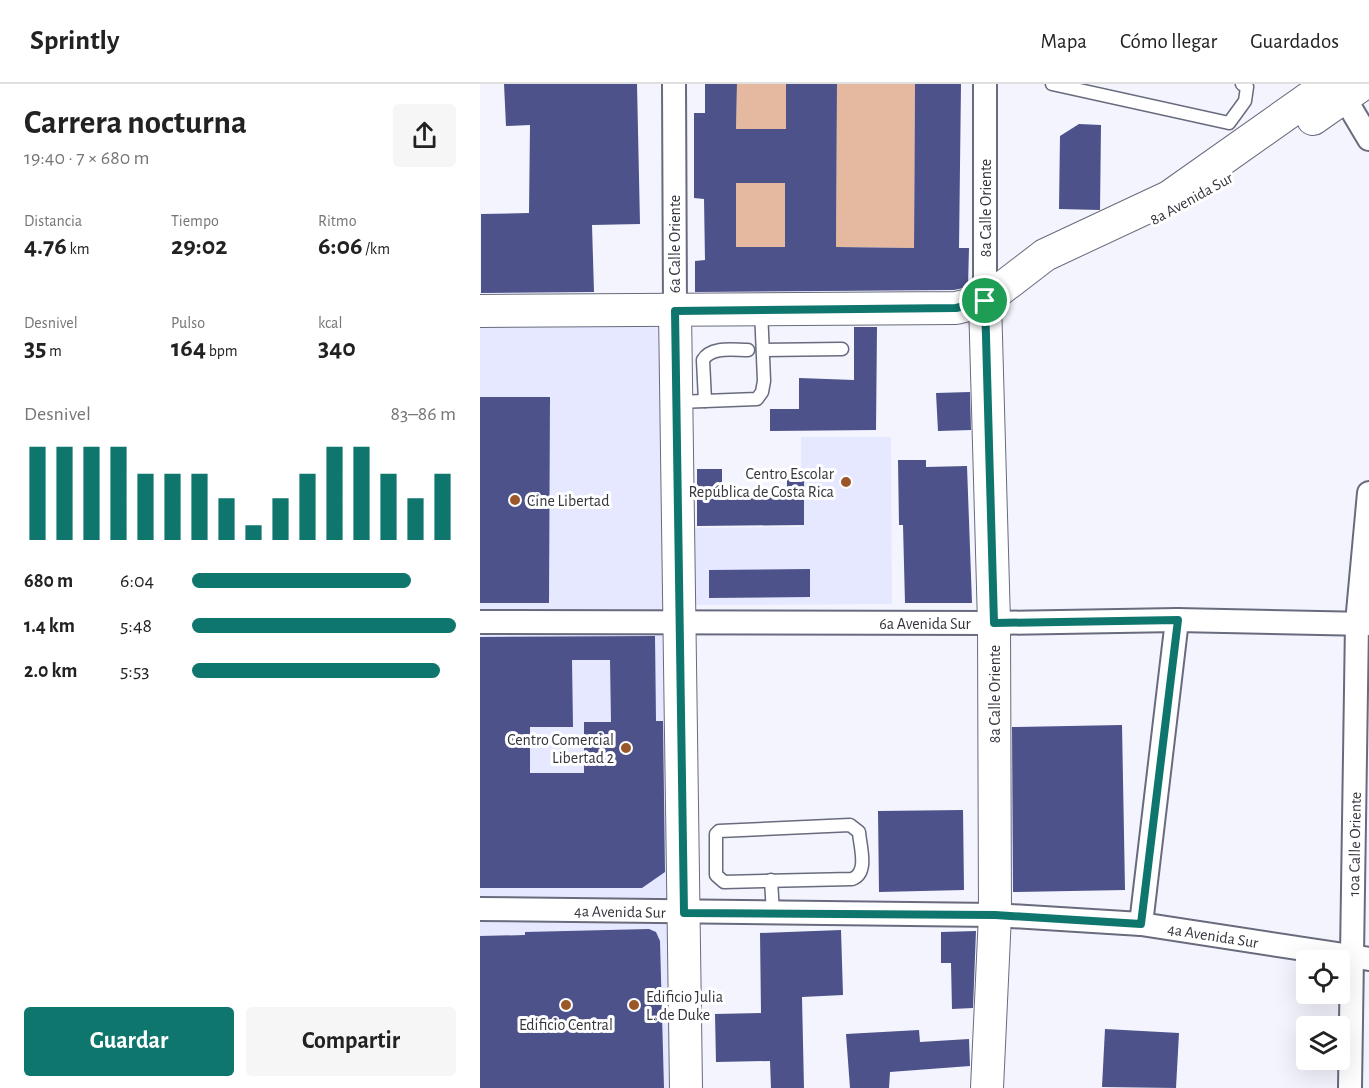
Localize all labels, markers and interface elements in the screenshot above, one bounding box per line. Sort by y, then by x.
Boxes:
text: Sprintly [30,27,120,55]
text: Mapa [1041,31,1087,52]
text: Cómo llegar [1120,31,1217,52]
text: Guardados [1250,31,1339,52]
button: share [393,104,456,167]
text: Carrera nocturna [24,107,247,140]
text: 19:40 · 7 × 680 m [24,148,150,168]
street label: 8a Calle Oriente [978,159,994,257]
street label: 8a Avenida Sur [1148,169,1236,228]
street label: 6a Calle Oriente [667,195,683,293]
text: Distancia [24,213,82,229]
text: Tiempo [171,213,219,229]
text: Ritmo [318,213,357,229]
text: 4.76 [24,233,67,259]
text: 29:02 [171,233,228,259]
text: 6:06 [318,233,363,259]
text: km [67,241,90,257]
text: /km [363,241,390,257]
pin [959,275,1010,326]
icon: arrive [968,284,1001,317]
text: Desnivel [24,315,78,331]
text: Pulso [171,315,205,331]
text: kcal [318,315,342,331]
text: 35 [24,335,46,361]
text: 164 [171,335,206,361]
text: 340 [318,335,356,361]
text: m [46,343,62,359]
text: bpm [206,343,238,359]
text: Desnivel [24,404,91,424]
text: 83–86 m [391,404,456,424]
place label: Centro Escolar República de Costa Rica [689,466,835,500]
marker: Centro Escolar República de Costa Rica [839,475,853,489]
marker: Cine Libertad [508,493,522,507]
place label: Cine Libertad [527,493,610,509]
text: 680 m [24,571,73,591]
text: 6:04 [120,571,154,591]
text: 1.4 km [24,616,75,636]
text: 5:48 [120,616,152,636]
street label: 6a Avenida Sur [879,616,972,632]
street label: 8a Calle Oriente [987,645,1003,743]
text: 2.0 km [24,661,77,681]
text: 5:53 [120,661,150,681]
place label: Centro Comercial Libertad 2 [507,732,614,766]
marker: Centro Comercial Libertad 2 [619,741,633,755]
street label: 10a Calle Oriente [1346,792,1364,897]
street label: 4a Avenida Sur [574,903,667,921]
street label: 4a Avenida Sur [1166,921,1260,951]
map controls [1296,950,1350,1070]
button: locate [1296,950,1350,1004]
place label: Edificio Julia L. de Duke [646,989,723,1023]
marker: Edificio Central [559,998,573,1012]
marker: Edificio Julia L. de Duke [627,998,641,1012]
button: Guardar [24,1007,234,1076]
button: Compartir [246,1007,456,1076]
button: layers [1296,1016,1350,1070]
place label: Edificio Central [519,1017,613,1033]

